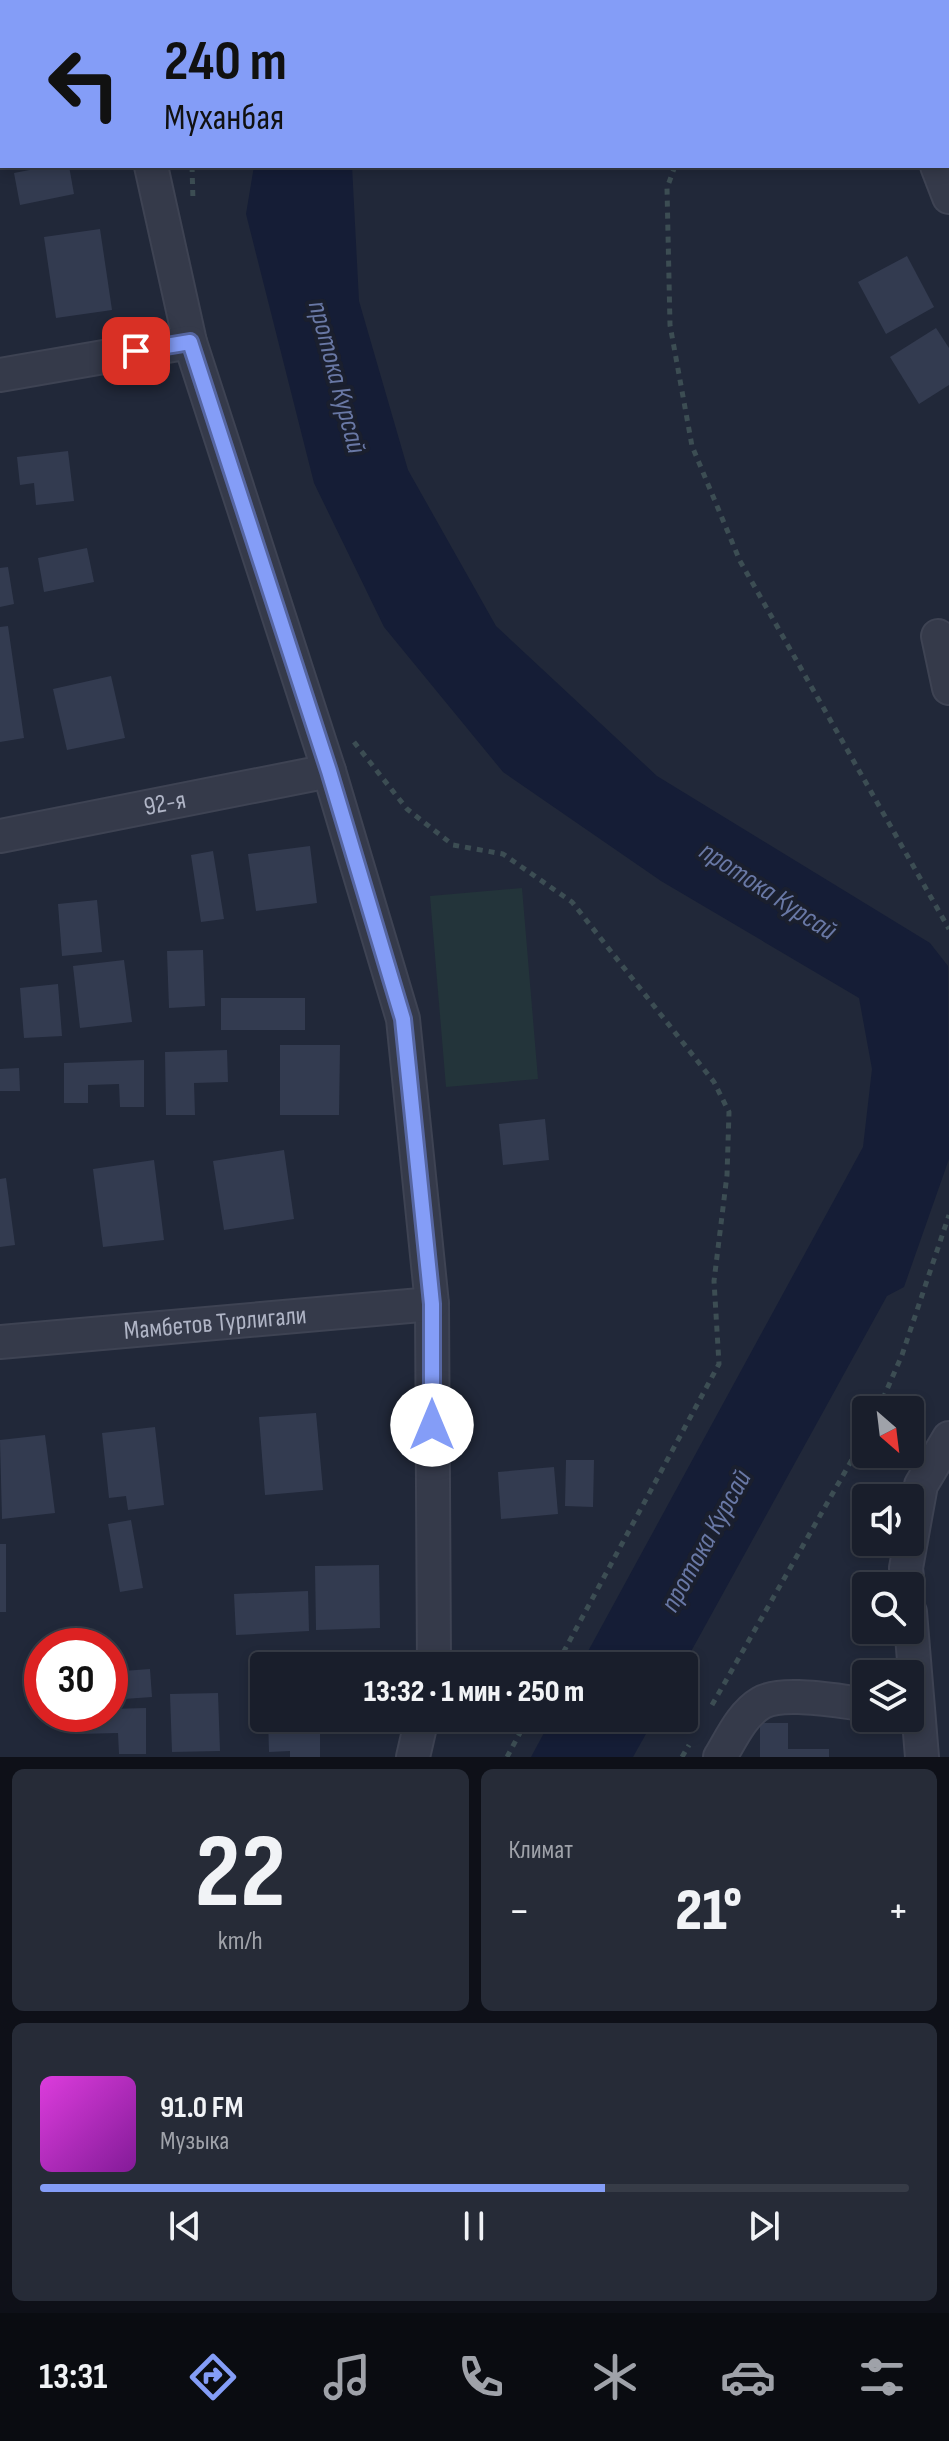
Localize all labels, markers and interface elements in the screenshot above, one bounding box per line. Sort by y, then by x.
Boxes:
text: 240 m [164,29,287,96]
icon: left [32,32,136,136]
text: Муханбая [164,97,284,140]
water label: протока Курсай [301,297,373,458]
pin [102,317,170,385]
icon: arrive [114,329,158,373]
street label: 92-я [141,784,188,823]
water label: протока Курсай [693,834,843,948]
street label: Мамбетов Турлигали [122,1300,308,1347]
position arrow [390,1383,474,1467]
north arrow [852,1396,924,1468]
map controls [852,1396,924,1732]
water label: протока Курсай [654,1464,759,1618]
button: sound [852,1484,924,1556]
button: search [852,1572,924,1644]
speed limit sign: 30 [24,1628,128,1732]
button: layers [852,1660,924,1732]
text: 13:32 · 1 мин · 250 m [364,1674,584,1710]
text: 22 [195,1811,286,1936]
text: Климат [509,1835,573,1866]
text: 21° [675,1875,742,1947]
text: − [509,1885,530,1938]
text: + [887,1885,909,1938]
text: km/h [218,1926,263,1957]
text: 91.0 FM [160,2090,243,2126]
text: Музыка [160,2126,229,2157]
icon: previous [163,2204,207,2248]
icon: pause [452,2204,496,2248]
icon: next [742,2204,786,2248]
icon: directions [185,2349,241,2405]
icon: music [319,2349,375,2405]
icon: phone [453,2349,509,2405]
icon: climate [587,2349,643,2405]
icon: car [720,2349,776,2405]
icon: filters [854,2349,910,2405]
text: 13:31 [39,2356,107,2399]

